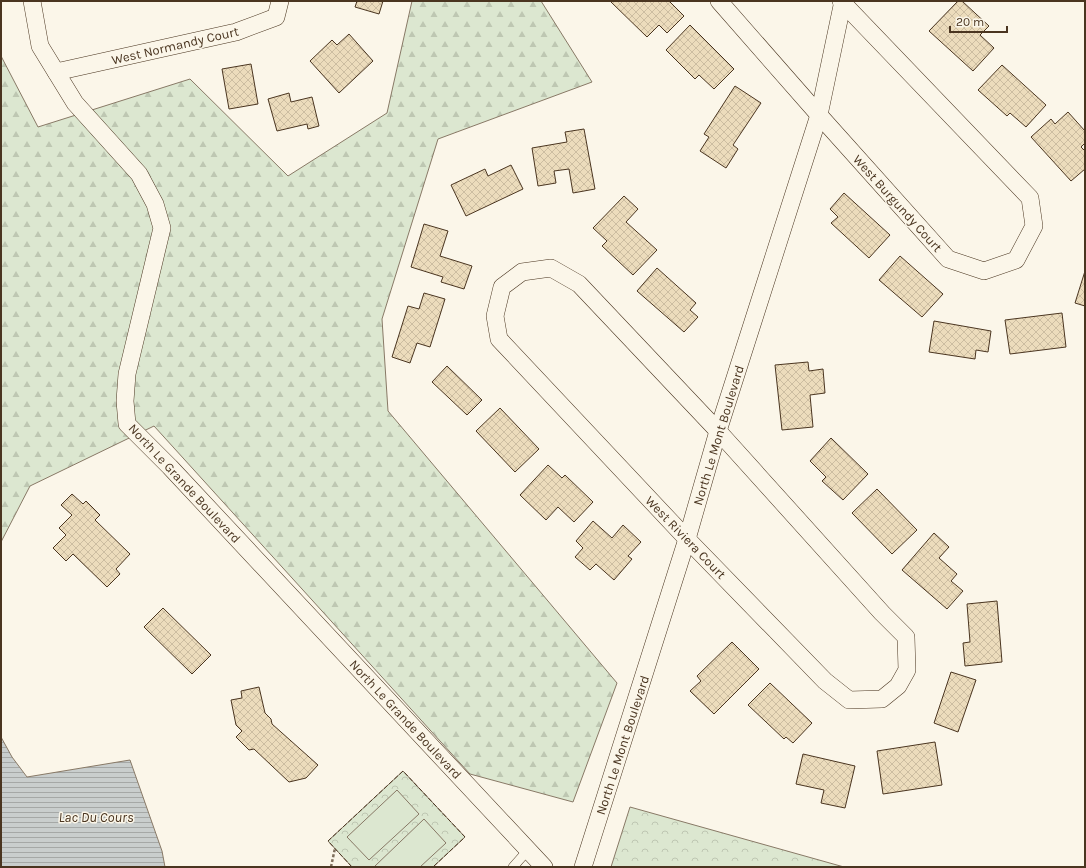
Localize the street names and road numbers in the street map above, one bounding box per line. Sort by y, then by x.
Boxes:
street label: West Normandy Court [110,24,240,67]
street label: West Burgundy Court [850,152,945,255]
street label: North Le Mont Boulevard [690,363,747,507]
street label: North Le Grande Boulevard [125,421,244,546]
street label: West Riviera Court [642,493,729,582]
street label: North Le Grande Boulevard [346,657,465,782]
street label: North Le Mont Boulevard [593,674,652,817]

